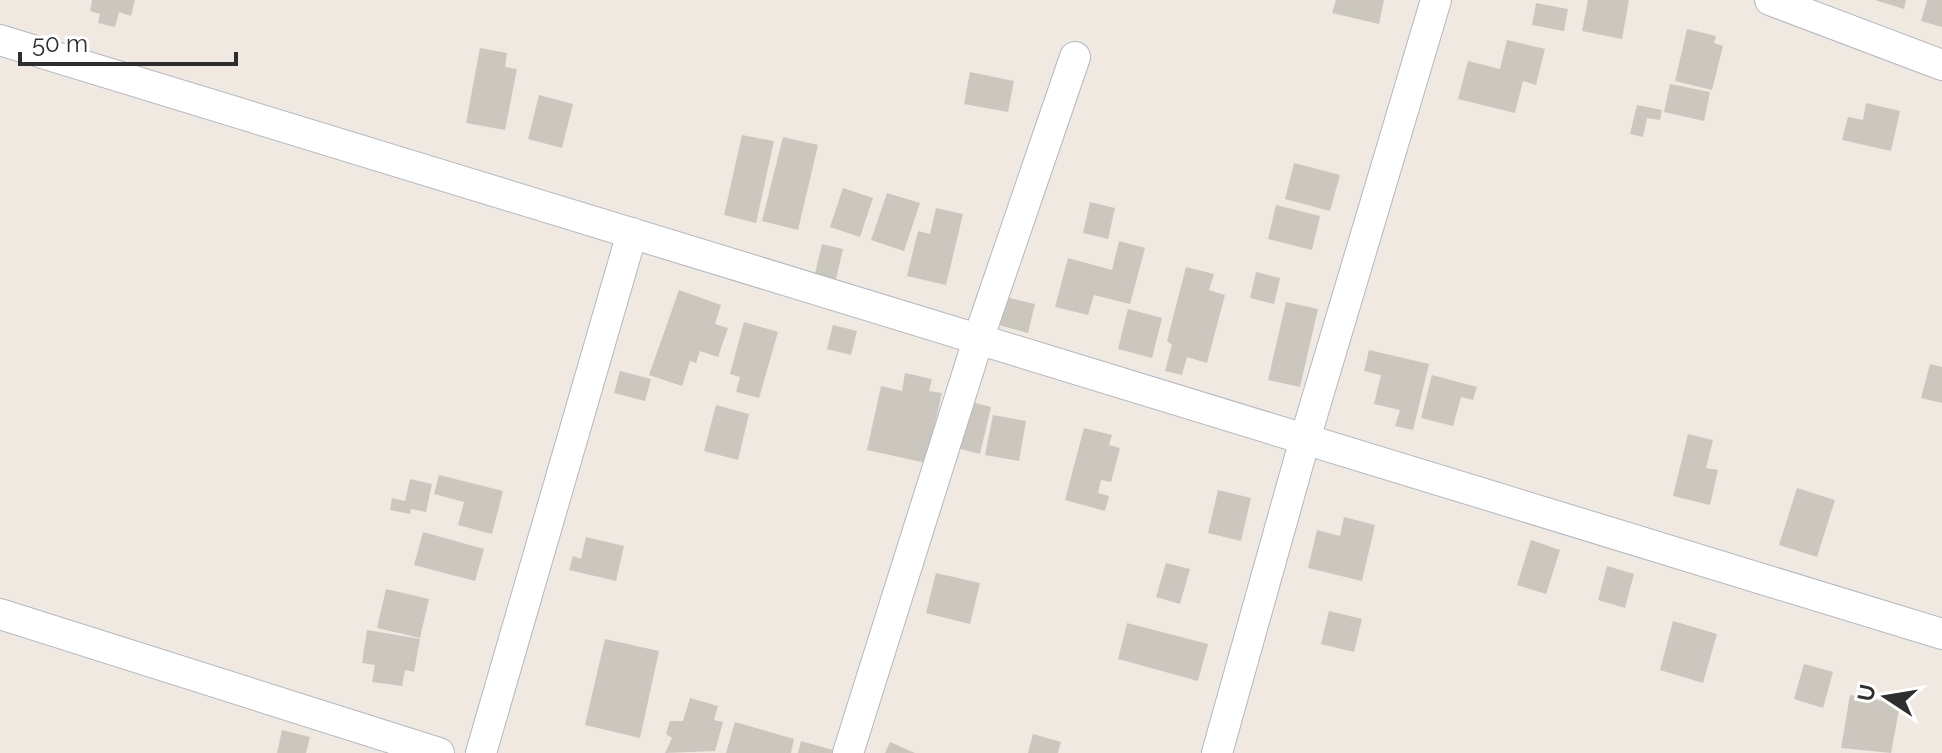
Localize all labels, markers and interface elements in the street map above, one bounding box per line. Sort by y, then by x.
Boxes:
scale bar [20,16,236,66]
text: 50 m [32,29,88,58]
north arrow [1846,657,1926,737]
text: U [1852,682,1881,704]

